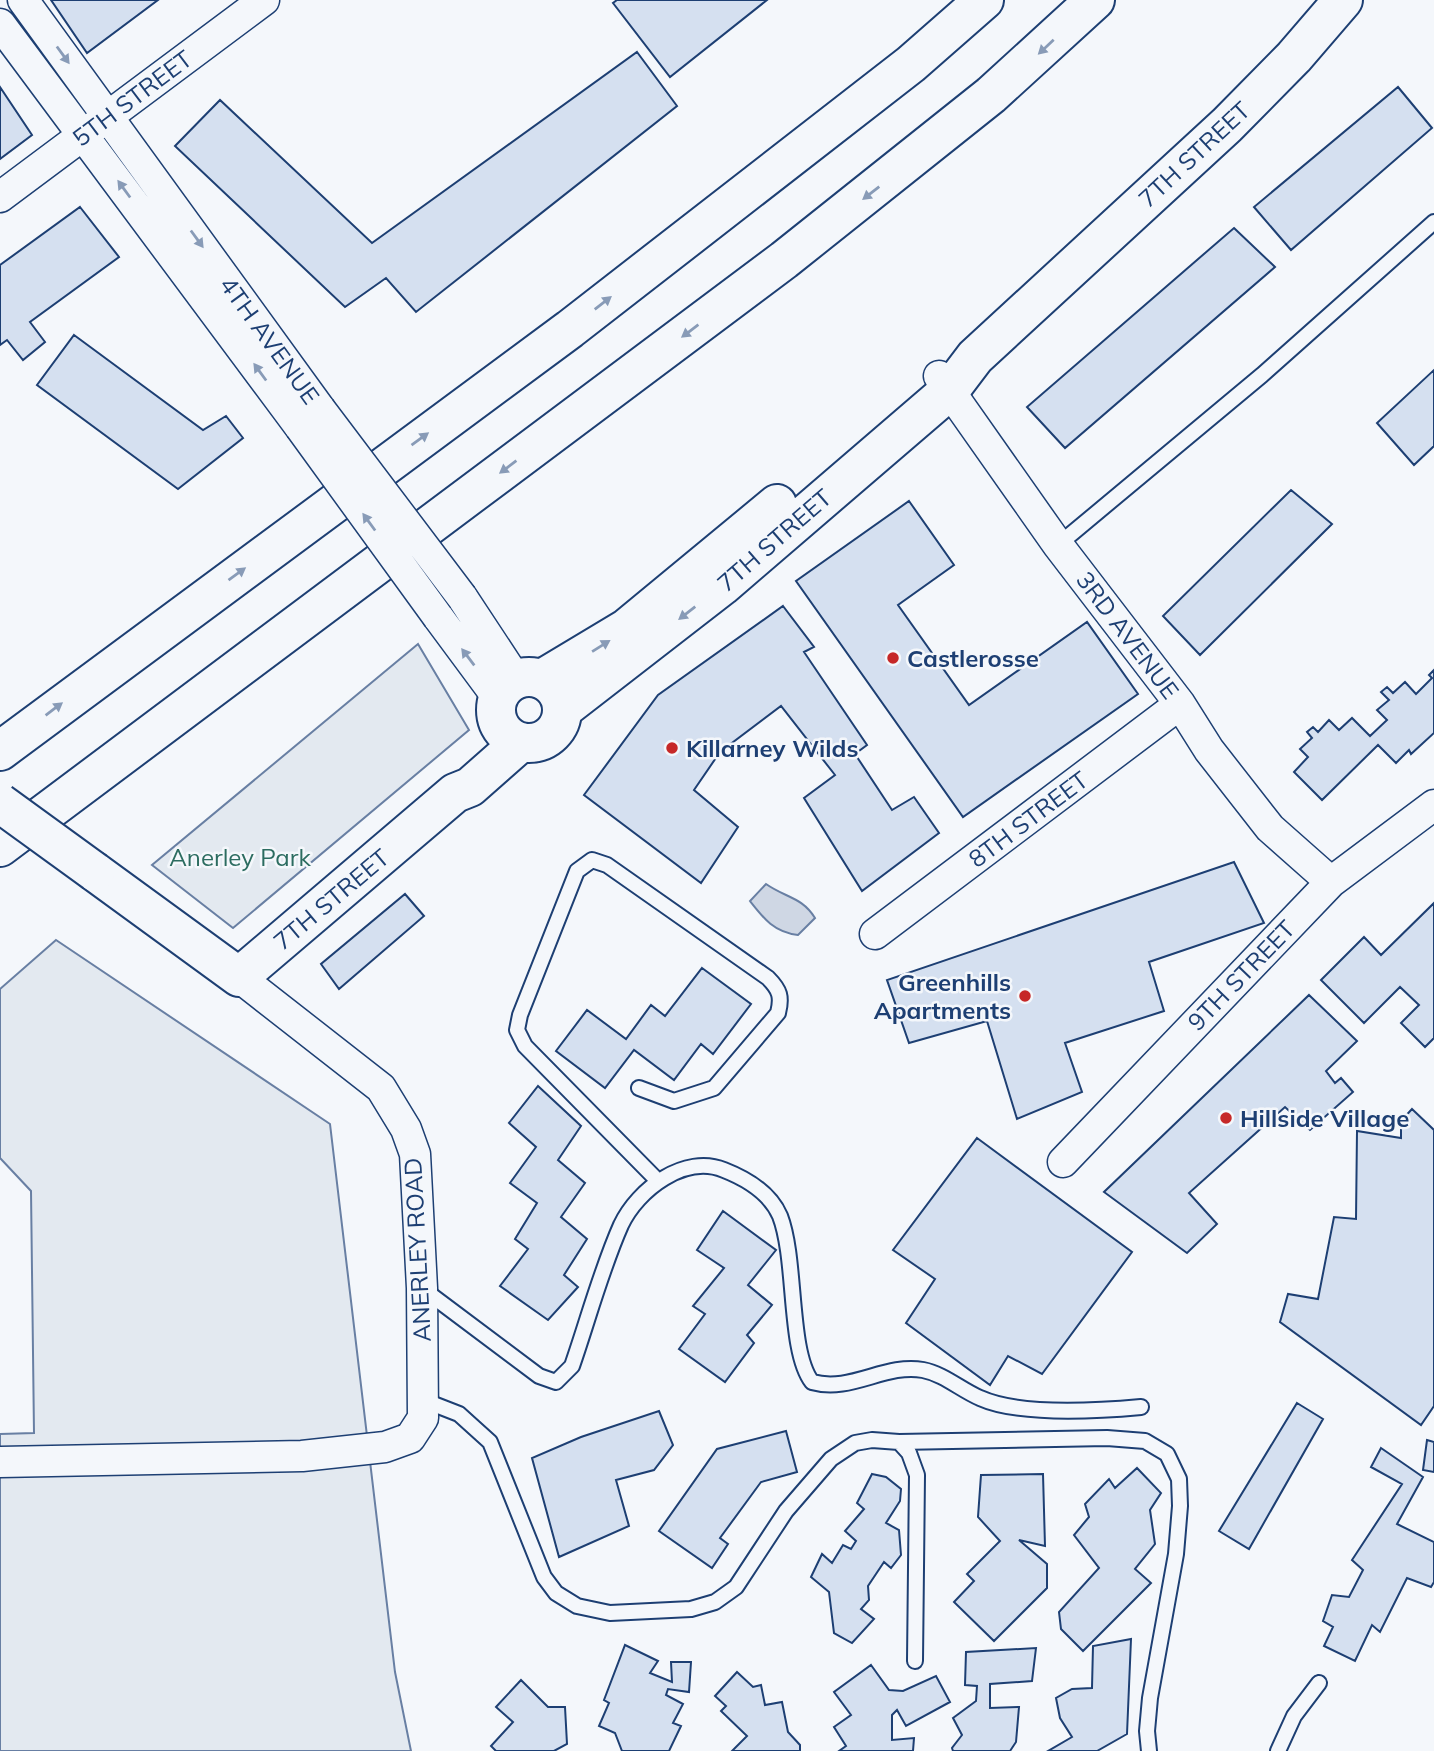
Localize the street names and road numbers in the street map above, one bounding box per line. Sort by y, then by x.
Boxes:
street label: 5TH STREET [66,43,198,153]
street label: 7TH STREET [1132,94,1256,213]
street label: 4TH AVENUE [214,270,326,410]
street label: 7TH STREET [711,482,838,598]
street label: 3RD AVENUE [1070,565,1186,705]
street label: 8TH STREET [962,764,1094,874]
street label: 7TH STREET [267,842,395,956]
street label: 9TH STREET [1181,913,1301,1036]
street label: ANERLEY ROAD [397,1157,437,1343]

